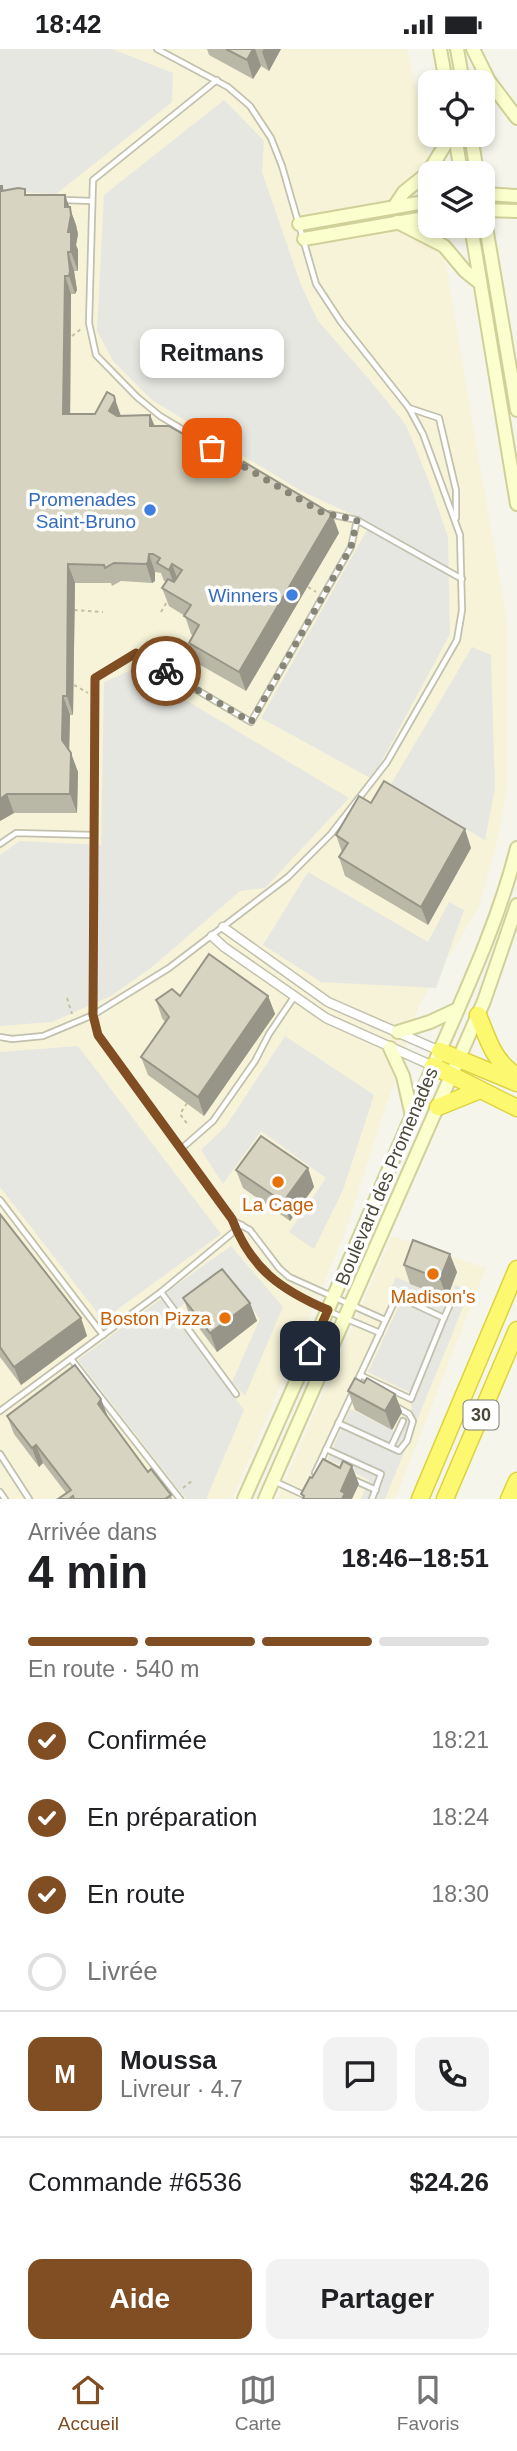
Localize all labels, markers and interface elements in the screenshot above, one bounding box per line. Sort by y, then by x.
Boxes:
text: 18:42 [35,9,102,39]
map controls [418,70,495,238]
button: locate [418,70,495,147]
button: layers [418,161,495,238]
callout: Reitmans [140,329,284,378]
text: Reitmans [160,340,264,366]
pin [182,418,242,478]
icon: bag [193,429,231,467]
place label: Promenades Saint-Bruno [28,489,136,532]
marker: Promenades Saint-Bruno [142,502,158,518]
place label: Winners [208,585,278,606]
marker: Winners [284,587,300,603]
courier [131,636,201,706]
icon: bike [147,652,185,690]
street label: Boulevard des Promenades [331,1064,442,1288]
marker: La Cage [270,1174,286,1190]
place label: La Cage [242,1194,314,1215]
marker: Madison's [425,1266,441,1282]
place label: Madison's [391,1286,475,1307]
place label: Boston Pizza [100,1308,211,1329]
marker: Boston Pizza [217,1310,233,1326]
pin [280,1321,340,1381]
icon: home [291,1332,329,1370]
road number: 30 [463,1401,498,1429]
text: Arrivée dans [28,1519,157,1545]
text: 18:46–18:51 [342,1543,489,1573]
text: 4 min [28,1546,148,1598]
text: En route · 540 m [28,1656,199,1682]
icon: check [28,1722,66,1760]
text: Confirmée [87,1725,207,1755]
text: 18:21 [431,1727,489,1753]
icon: check [28,1799,66,1837]
text: En préparation [87,1802,258,1832]
text: 18:24 [431,1804,489,1830]
icon: check [28,1876,66,1914]
text: En route [87,1879,185,1909]
text: 18:30 [431,1881,489,1907]
text: Livrée [87,1956,158,1986]
button: chat [323,2037,397,2111]
button: phone [415,2037,489,2111]
text: Moussa [120,2045,217,2075]
text: M [54,2059,76,2089]
text: Livreur · 4.7 [120,2076,243,2102]
text: Commande #6536 [28,2167,242,2197]
text: $24.26 [409,2167,489,2197]
button: Aide [28,2259,252,2339]
button: Partager [266,2259,489,2339]
tab: Accueil [58,2371,119,2435]
tab: Carte [235,2371,281,2435]
tab: Favoris [397,2371,459,2435]

